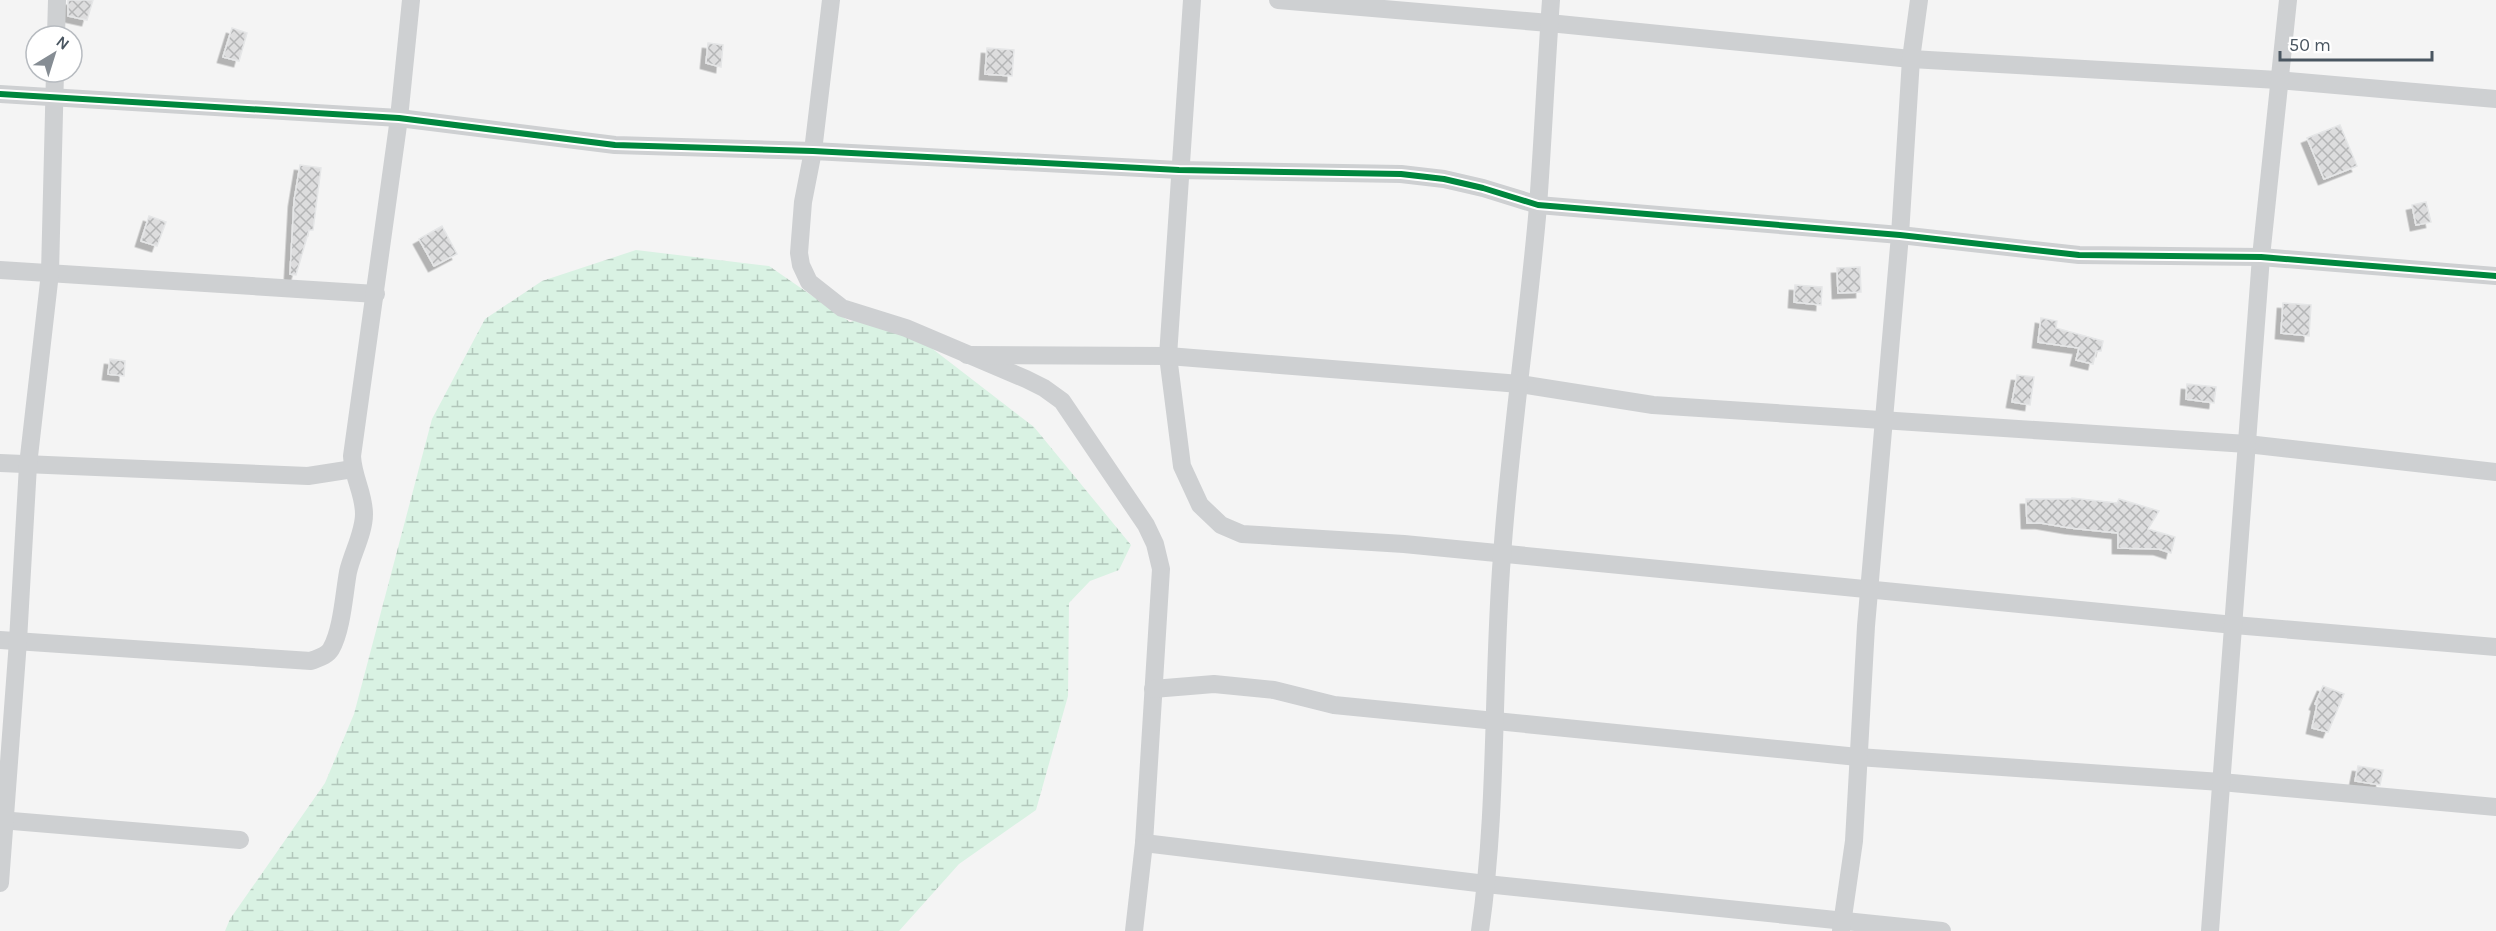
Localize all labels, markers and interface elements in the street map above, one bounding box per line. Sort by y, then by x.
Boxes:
north arrow [24,24,84,84]
scale bar [2280,24,2432,62]
text: N [53,32,73,54]
text: 50 m [2289,34,2331,56]

